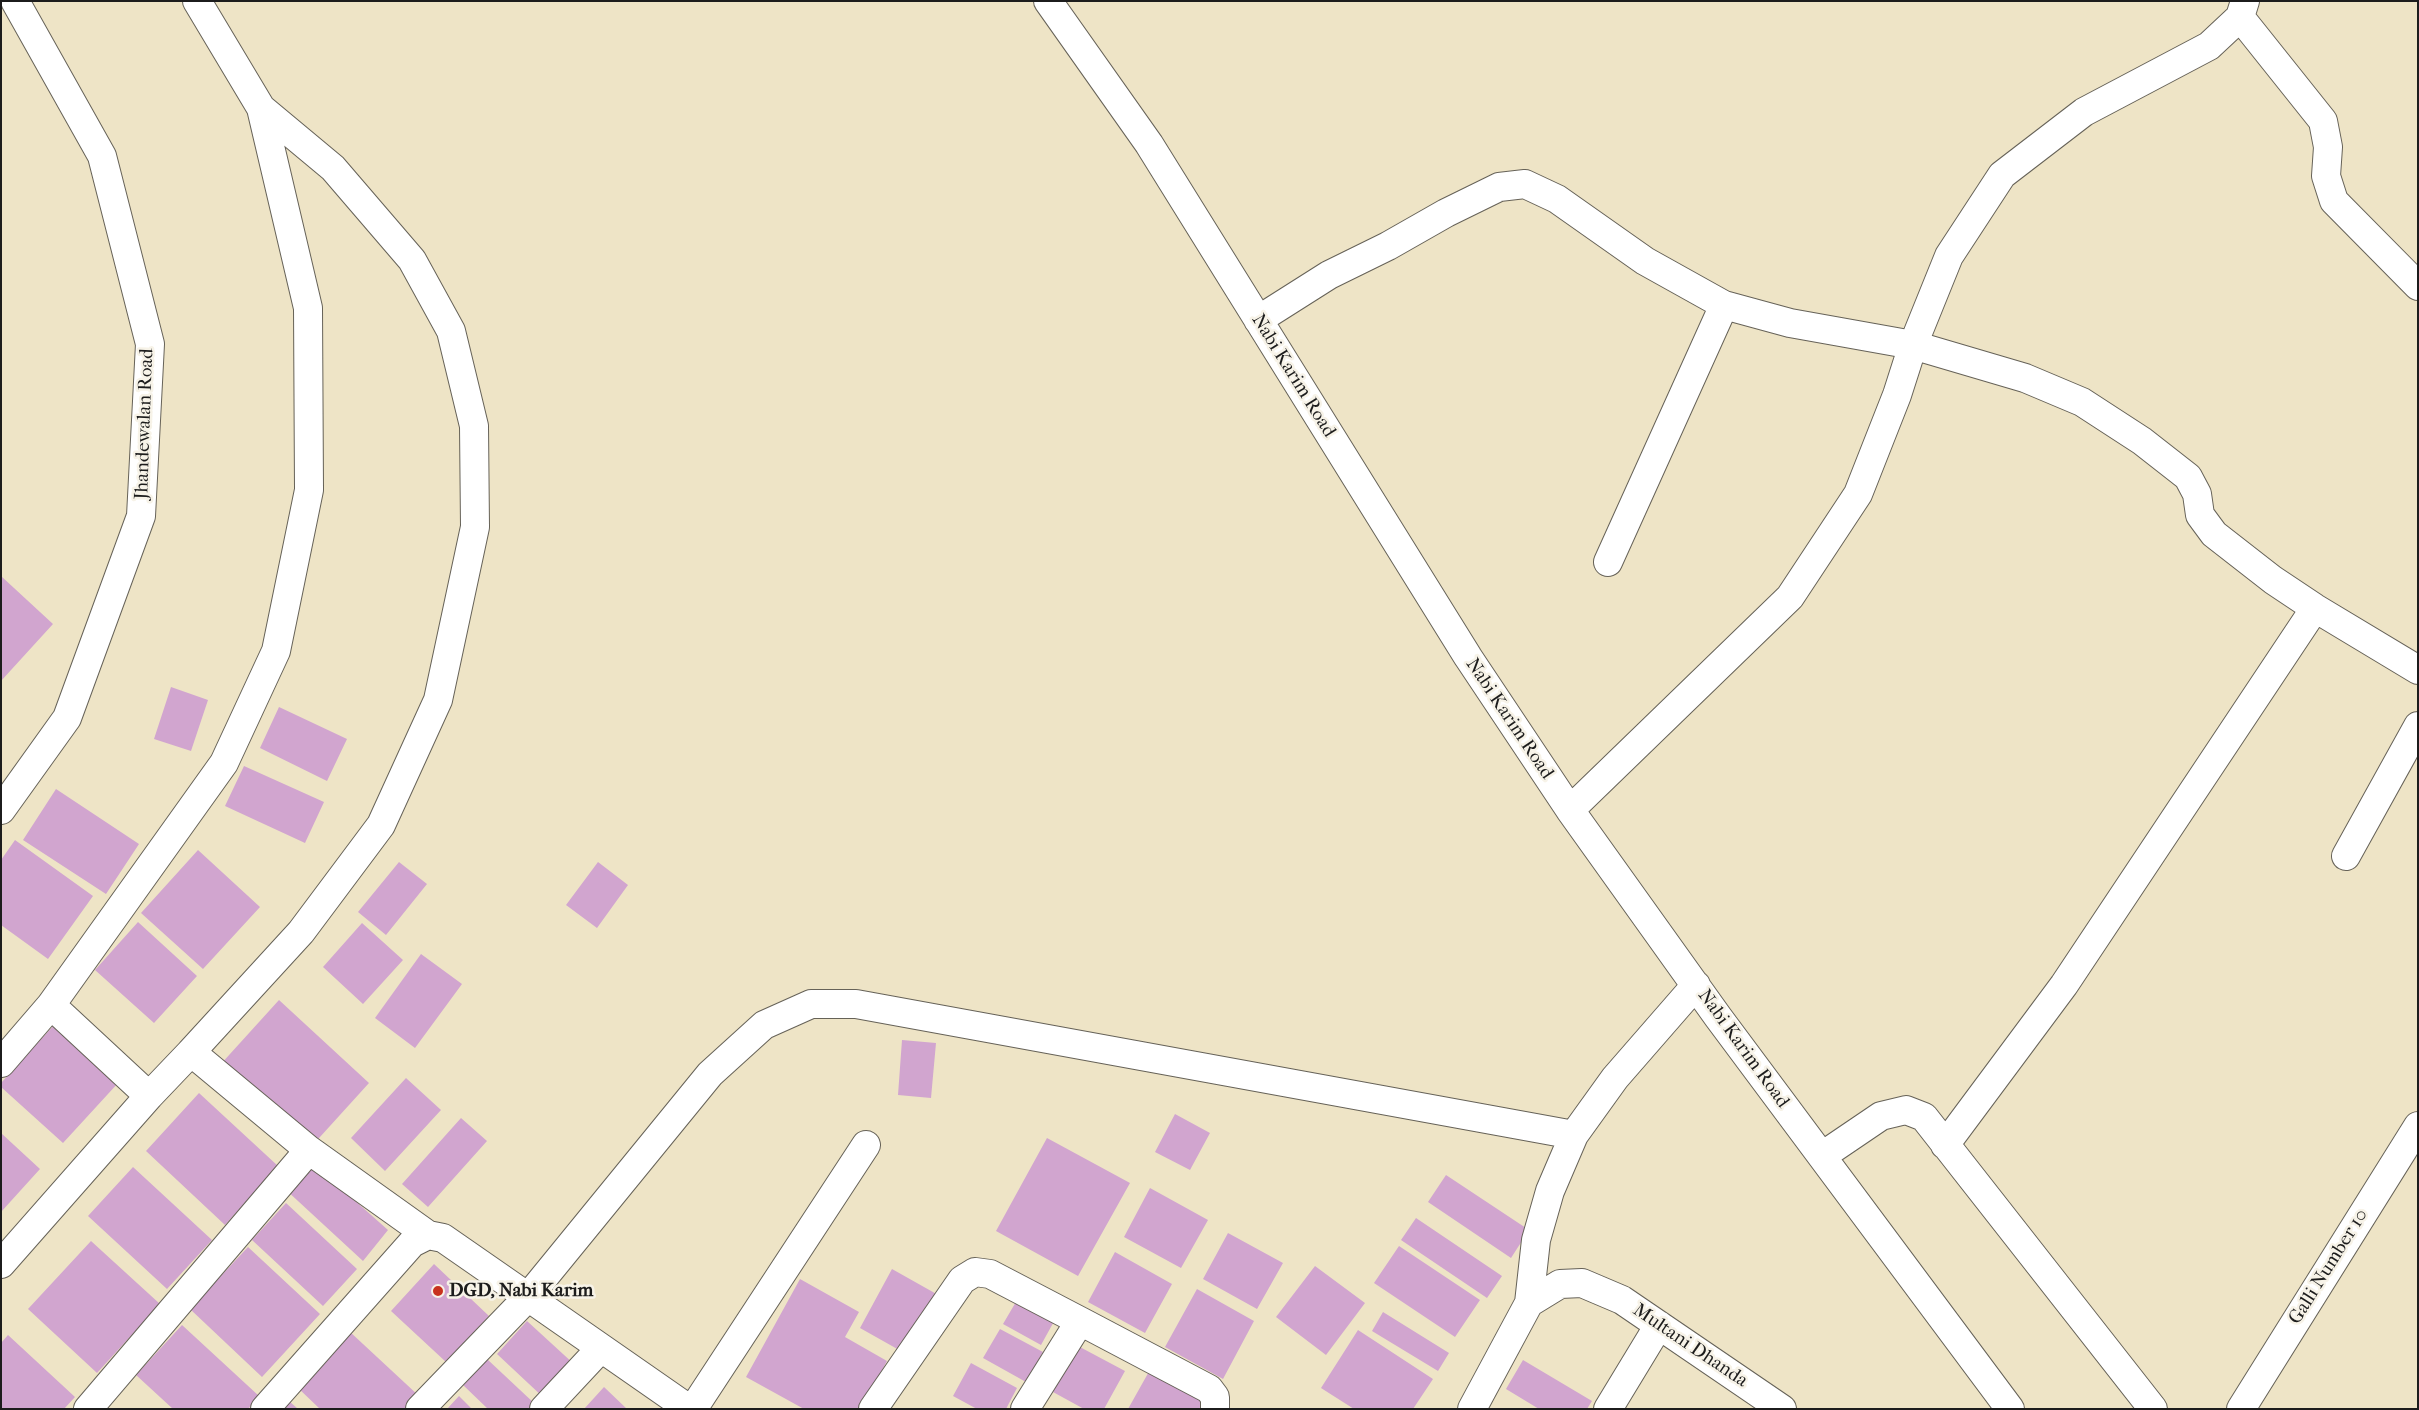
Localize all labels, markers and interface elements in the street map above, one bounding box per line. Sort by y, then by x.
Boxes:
street label: Nabi Karim Road [1246,310,1340,442]
street label: Jhandewalan Road [131,348,159,500]
street label: Nabi Karim Road [1460,654,1558,784]
street label: Nabi Karim Road [1692,985,1794,1113]
street label: Galli Number 10 [2284,1205,2374,1329]
place label: DGD, Nabi Karim [449,1280,593,1302]
marker: DGD, Nabi Karim [431,1284,445,1298]
street label: Multani Dhanda [1628,1299,1752,1393]

